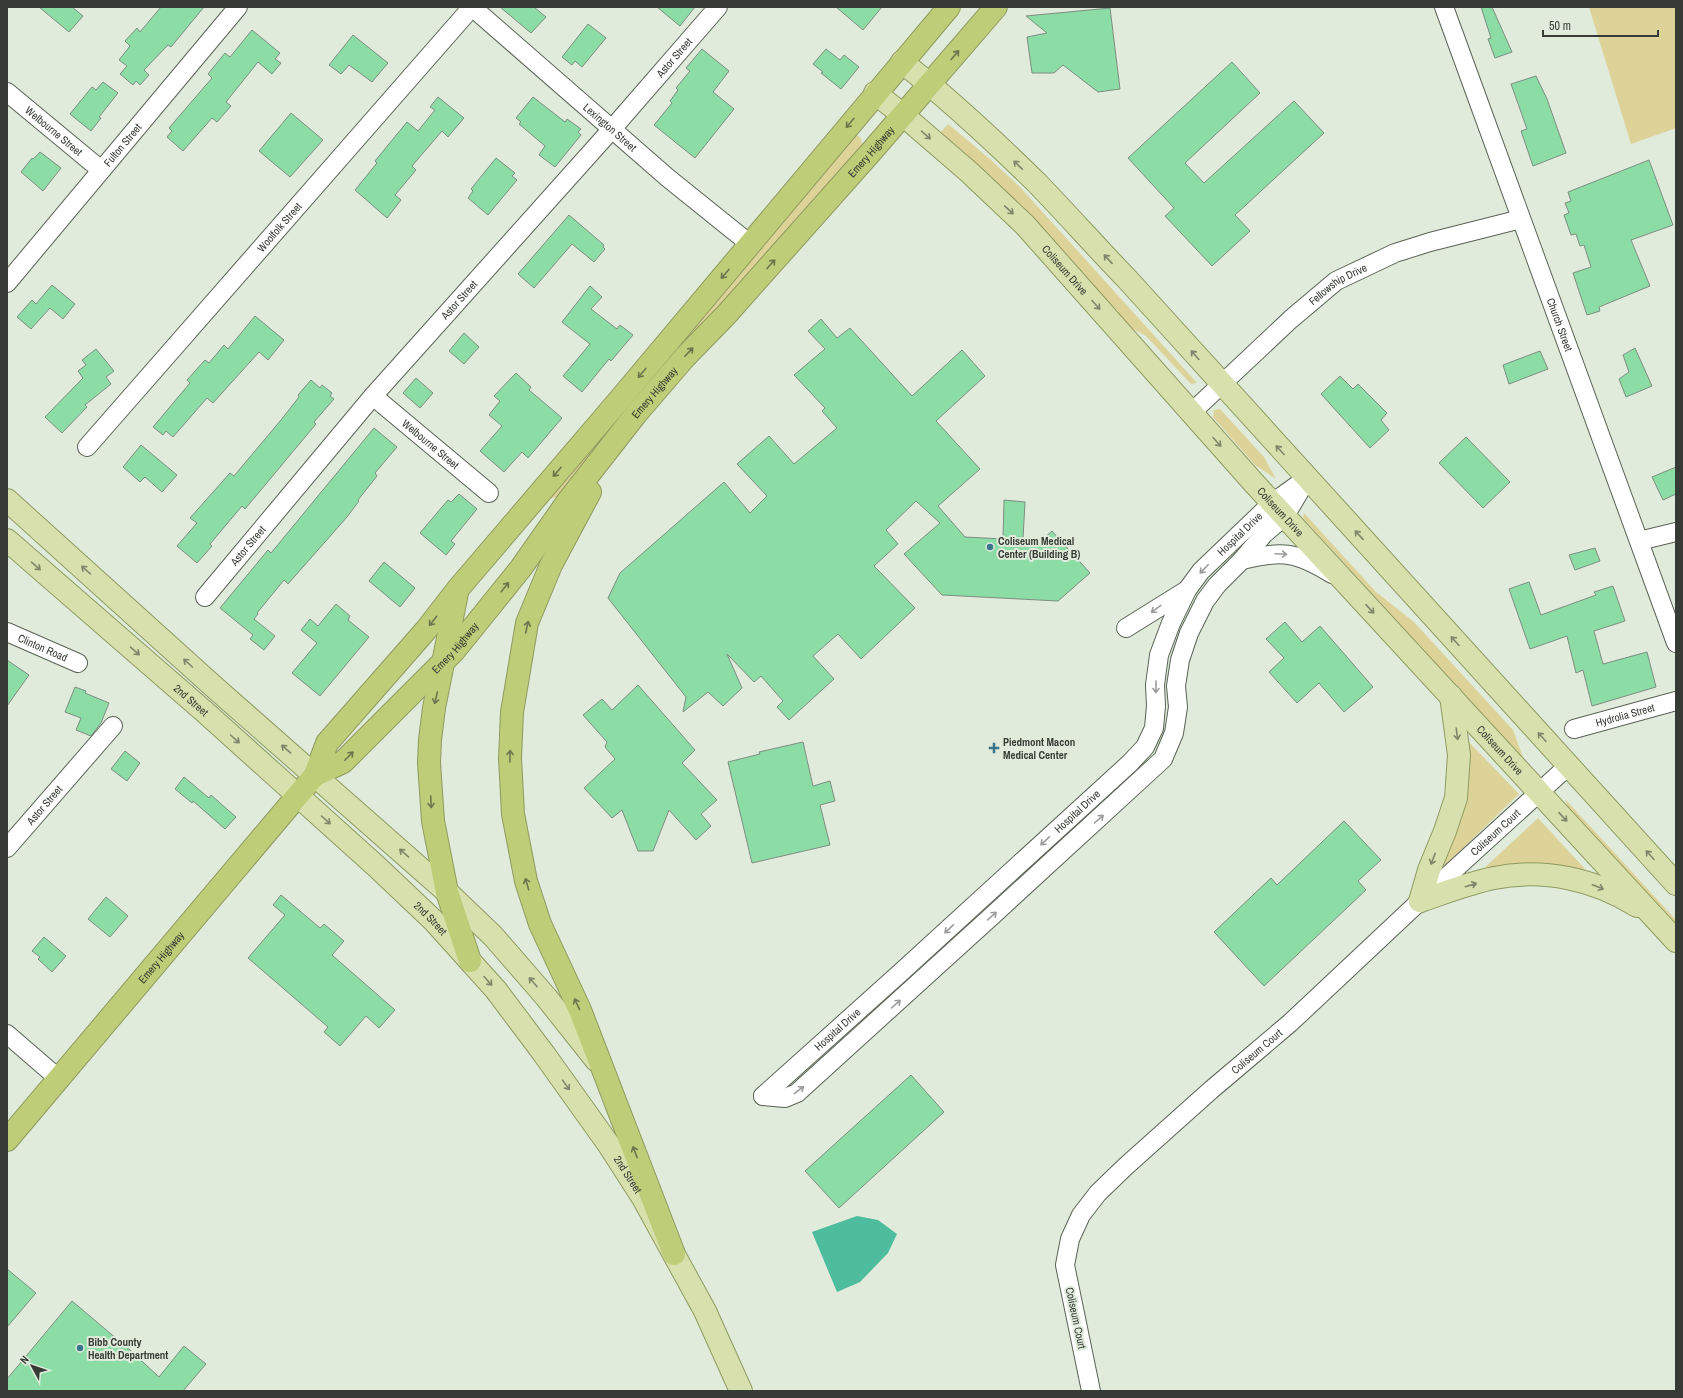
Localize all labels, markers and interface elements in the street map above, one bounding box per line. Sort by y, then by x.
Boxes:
scale bar [1543,12,1658,38]
text: 50 m [1549,18,1571,34]
street label: Astor Street [653,35,695,81]
one-way arrow [951,50,960,60]
street label: Lexington Street [580,100,640,155]
street label: Welbourne Street [22,103,86,159]
one-way arrow [846,118,855,129]
street label: Fulton Street [101,120,145,169]
street label: Emery Highway [845,123,898,180]
one-way arrow [921,130,931,139]
one-way arrow [1013,160,1023,170]
street label: Woolfolk Street [254,199,305,255]
one-way arrow [1003,205,1014,214]
street label: Coliseum Drive [1039,242,1091,298]
one-way arrow [1103,254,1112,264]
one-way arrow [766,260,775,270]
street label: Fellowship Drive [1306,260,1369,308]
one-way arrow [721,268,730,279]
street label: Astor Street [437,277,481,323]
street label: Church Street [1544,296,1576,354]
one-way arrow [1092,300,1101,311]
one-way arrow [684,347,694,357]
one-way arrow [1190,350,1199,360]
street label: Emery Highway [628,363,681,421]
one-way arrow [637,368,646,379]
street label: Welbourne Street [399,416,462,472]
one-way arrow [1212,437,1221,447]
one-way arrow [1276,445,1285,455]
one-way arrow [553,467,562,478]
street label: Coliseum Drive [1254,484,1307,539]
street label: Hospital Drive [1214,509,1265,559]
street label: Astor Street [227,522,269,569]
one-way arrow [1354,529,1363,540]
place label: Coliseum Medical Center (Building B) [998,534,1080,561]
marker: Coliseum Medical Center (Building B) [985,542,995,552]
one-way arrow [1274,550,1287,558]
one-way arrow [31,561,42,570]
one-way arrow [1200,563,1209,573]
one-way arrow [81,566,91,575]
one-way arrow [501,582,510,593]
one-way arrow [1366,604,1375,615]
one-way arrow [1151,605,1162,613]
one-way arrow [429,615,437,626]
street label: Emery Highway [429,619,482,676]
one-way arrow [523,621,531,634]
street label: Clinton Road [16,631,70,665]
one-way arrow [1450,636,1459,646]
one-way arrow [129,647,140,656]
one-way arrow [183,658,193,667]
one-way arrow [1152,680,1160,693]
street label: 2nd Street [171,681,212,719]
one-way arrow [432,692,439,705]
street label: Hydrolia Street [1594,700,1657,730]
street label: Coliseum Drive [1474,722,1526,778]
one-way arrow [1453,727,1461,740]
one-way arrow [1538,733,1547,743]
one-way arrow [230,735,241,744]
place label: Piedmont Macon Medical Center [1003,735,1075,762]
marker: Piedmont Macon Medical Center [988,742,1000,754]
one-way arrow [281,745,291,754]
one-way arrow [506,750,514,763]
one-way arrow [344,751,354,761]
street label: Astor Street [23,782,66,828]
street label: Hospital Drive [1051,787,1103,836]
one-way arrow [428,795,435,808]
street label: Coliseum Court [1467,806,1524,859]
one-way arrow [1558,811,1567,821]
one-way arrow [1093,815,1103,824]
one-way arrow [321,816,331,825]
one-way arrow [1039,836,1050,845]
one-way arrow [399,849,409,858]
one-way arrow [1645,850,1654,861]
one-way arrow [1429,853,1436,865]
one-way arrow [523,878,530,891]
one-way arrow [1464,880,1477,888]
one-way arrow [1592,883,1604,891]
street label: 2nd Street [411,899,451,938]
one-way arrow [987,911,997,921]
one-way arrow [944,924,954,933]
street label: Emery Highway [135,928,187,986]
one-way arrow [483,976,493,986]
one-way arrow [529,977,538,987]
one-way arrow [573,998,580,1010]
one-way arrow [891,999,901,1008]
street label: Hospital Drive [811,1005,863,1054]
street label: Coliseum Court [1228,1025,1285,1077]
one-way arrow [562,1079,570,1090]
one-way arrow [794,1086,805,1095]
one-way arrow [630,1147,638,1159]
street label: 2nd Street [611,1153,645,1196]
street label: Coliseum Court [1063,1286,1089,1351]
place label: Bibb County Health Department [88,1335,168,1362]
marker: Bibb County Health Department [75,1343,85,1353]
north arrow [12,1346,52,1386]
text: N [17,1353,32,1367]

